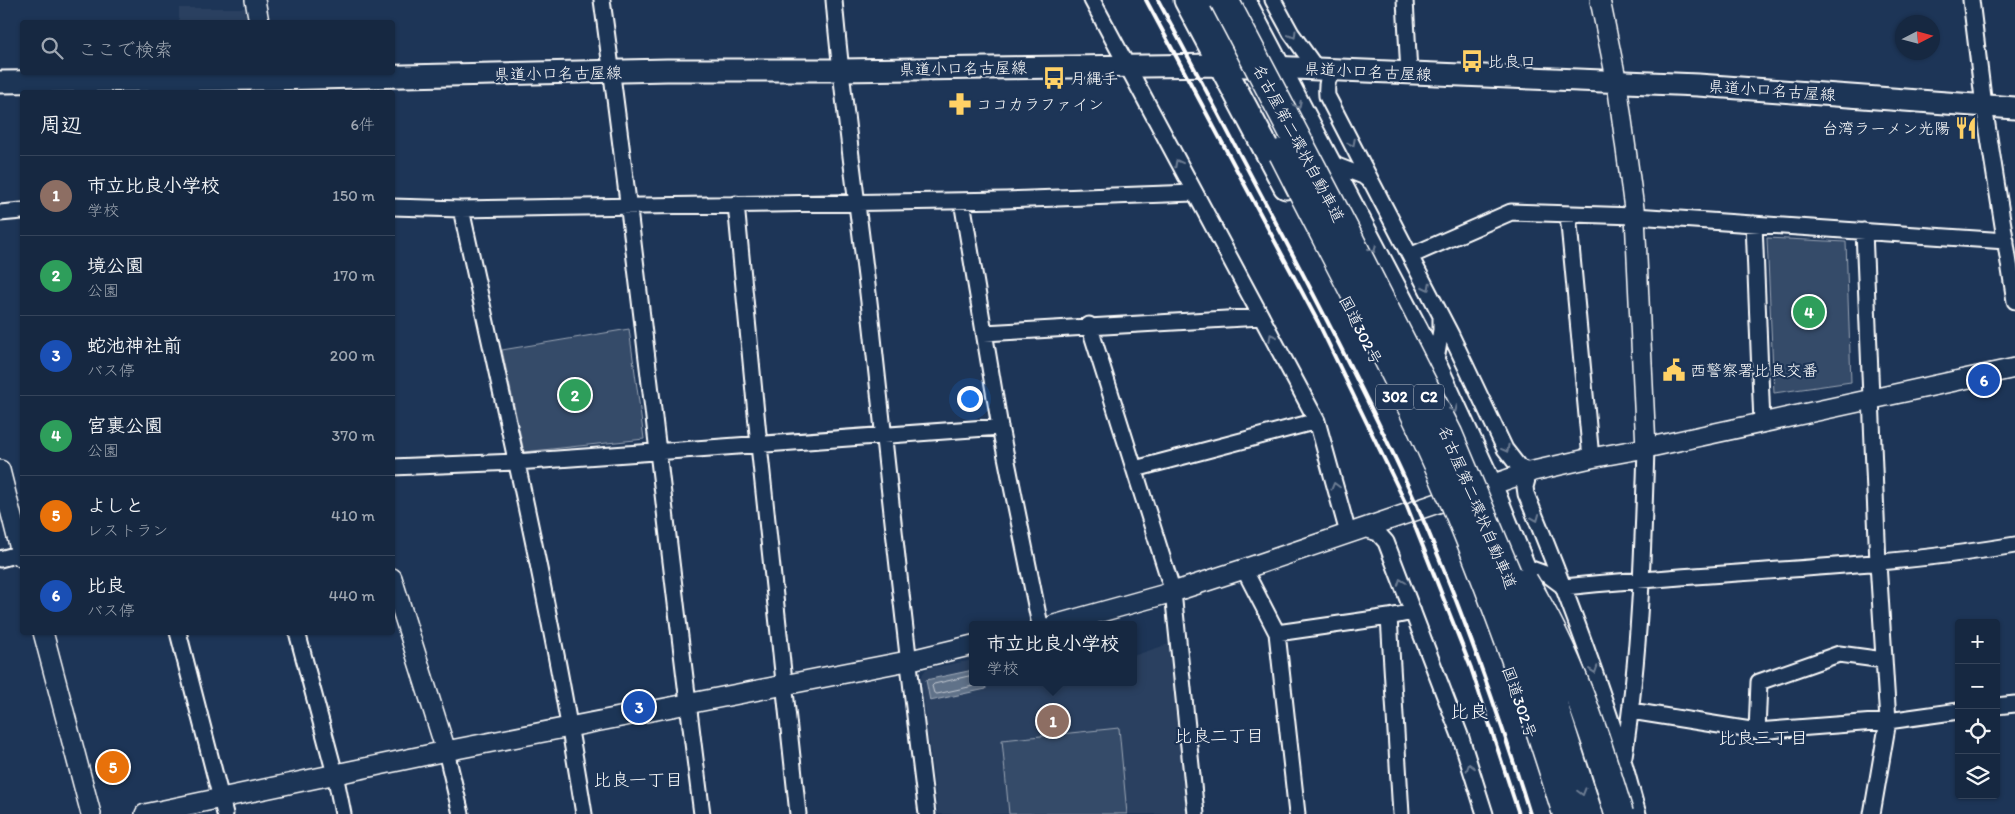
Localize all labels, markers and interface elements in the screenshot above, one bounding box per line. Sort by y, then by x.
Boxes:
north arrow [1895,15,1940,60]
search box [20,20,395,75]
one-way arrow [1286,30,1296,39]
icon: search [38,34,66,62]
text: ここで検索 [78,38,173,61]
bus stop icon: 比良口 [1459,48,1485,74]
place label: 比良口 [1488,52,1536,71]
street label: 県道小口名古屋線 [899,58,1027,79]
street label: 県道小口名古屋線 [1304,59,1432,84]
street label: 名古屋第二環状自動車道 [1249,61,1348,225]
street label: 県道小口名古屋線 [494,63,622,84]
bus stop icon: 月縄手 [1041,65,1067,91]
place label: 月縄手 [1070,69,1118,88]
street label: 県道小口名古屋線 [1707,77,1836,104]
pharmacy icon: ココカラファイン [947,91,973,117]
place label: ココカラファイン [976,95,1104,114]
one-way arrow [1291,100,1301,109]
text: 周辺 [40,112,82,137]
text: 6件 [351,115,375,134]
restaurant icon: 台湾ラーメン光陽 [1953,115,1979,141]
place label: 台湾ラーメン光陽 [1822,119,1950,138]
one-way arrow [1346,138,1356,147]
one-way arrow [1174,159,1184,168]
text: 市立比良小学校 [87,174,220,197]
text: 1 [52,186,60,205]
text: 150 m [332,186,375,205]
text: 学校 [87,201,119,220]
one-way arrow [1367,244,1377,253]
text: 境公園 [87,254,144,277]
text: 2 [52,266,60,285]
text: 170 m [333,266,375,285]
text: 公園 [87,281,119,300]
one-way arrow [1421,282,1431,291]
street label: 国道302号 [1335,293,1386,368]
pin: 4 [1793,293,1825,331]
one-way arrow [1268,333,1278,342]
text: 蛇池神社前 [87,334,182,357]
text: 3 [52,346,60,365]
text: 200 m [330,346,375,365]
public building icon: 西警察署比良交番 [1661,357,1687,383]
text: バス停 [87,361,135,380]
place label: 西警察署比良交番 [1690,361,1818,380]
pin: 6 [1968,361,2000,399]
pin: 2 [559,376,591,414]
road number: 302 [1376,384,1414,410]
road number: C2 [1414,384,1444,410]
your location [957,386,983,412]
one-way arrow [1448,404,1458,413]
text: 宮裏公園 [87,414,163,437]
street label: 名古屋第二環状自動車道 [1434,422,1521,592]
text: 4 [51,426,61,445]
text: 370 m [331,426,375,445]
text: 公園 [87,441,119,460]
one-way arrow [1499,444,1509,453]
one-way arrow [1330,481,1341,490]
text: よしと [87,494,144,517]
text: 5 [52,506,60,525]
text: 410 m [331,506,375,525]
one-way arrow [1530,513,1540,522]
text: レストラン [87,521,168,540]
text: 比良 [87,574,125,597]
one-way arrow [1397,578,1408,587]
text: 6 [52,586,60,605]
text: 440 m [329,586,375,605]
text: バス停 [87,601,135,620]
map controls [1955,619,2000,799]
button: + [1955,619,2000,664]
popup [969,621,1137,686]
text: 市立比良小学校 [986,632,1120,655]
text: 学校 [986,659,1019,678]
street label: 国道302号 [1498,664,1541,741]
button: − [1955,664,2000,709]
one-way arrow [1588,666,1598,674]
pin: 3 [623,688,655,726]
district label: 比良 [1450,700,1488,723]
pin: 1 [1037,702,1069,740]
button: locate [1955,709,2000,754]
district label: 比良二丁目 [1174,725,1264,747]
district label: 比良三丁目 [1718,727,1808,749]
pin: 5 [97,748,129,786]
button: layers [1955,754,2000,799]
one-way arrow [1466,764,1476,772]
district label: 比良一丁目 [593,769,683,791]
one-way arrow [1576,788,1586,796]

